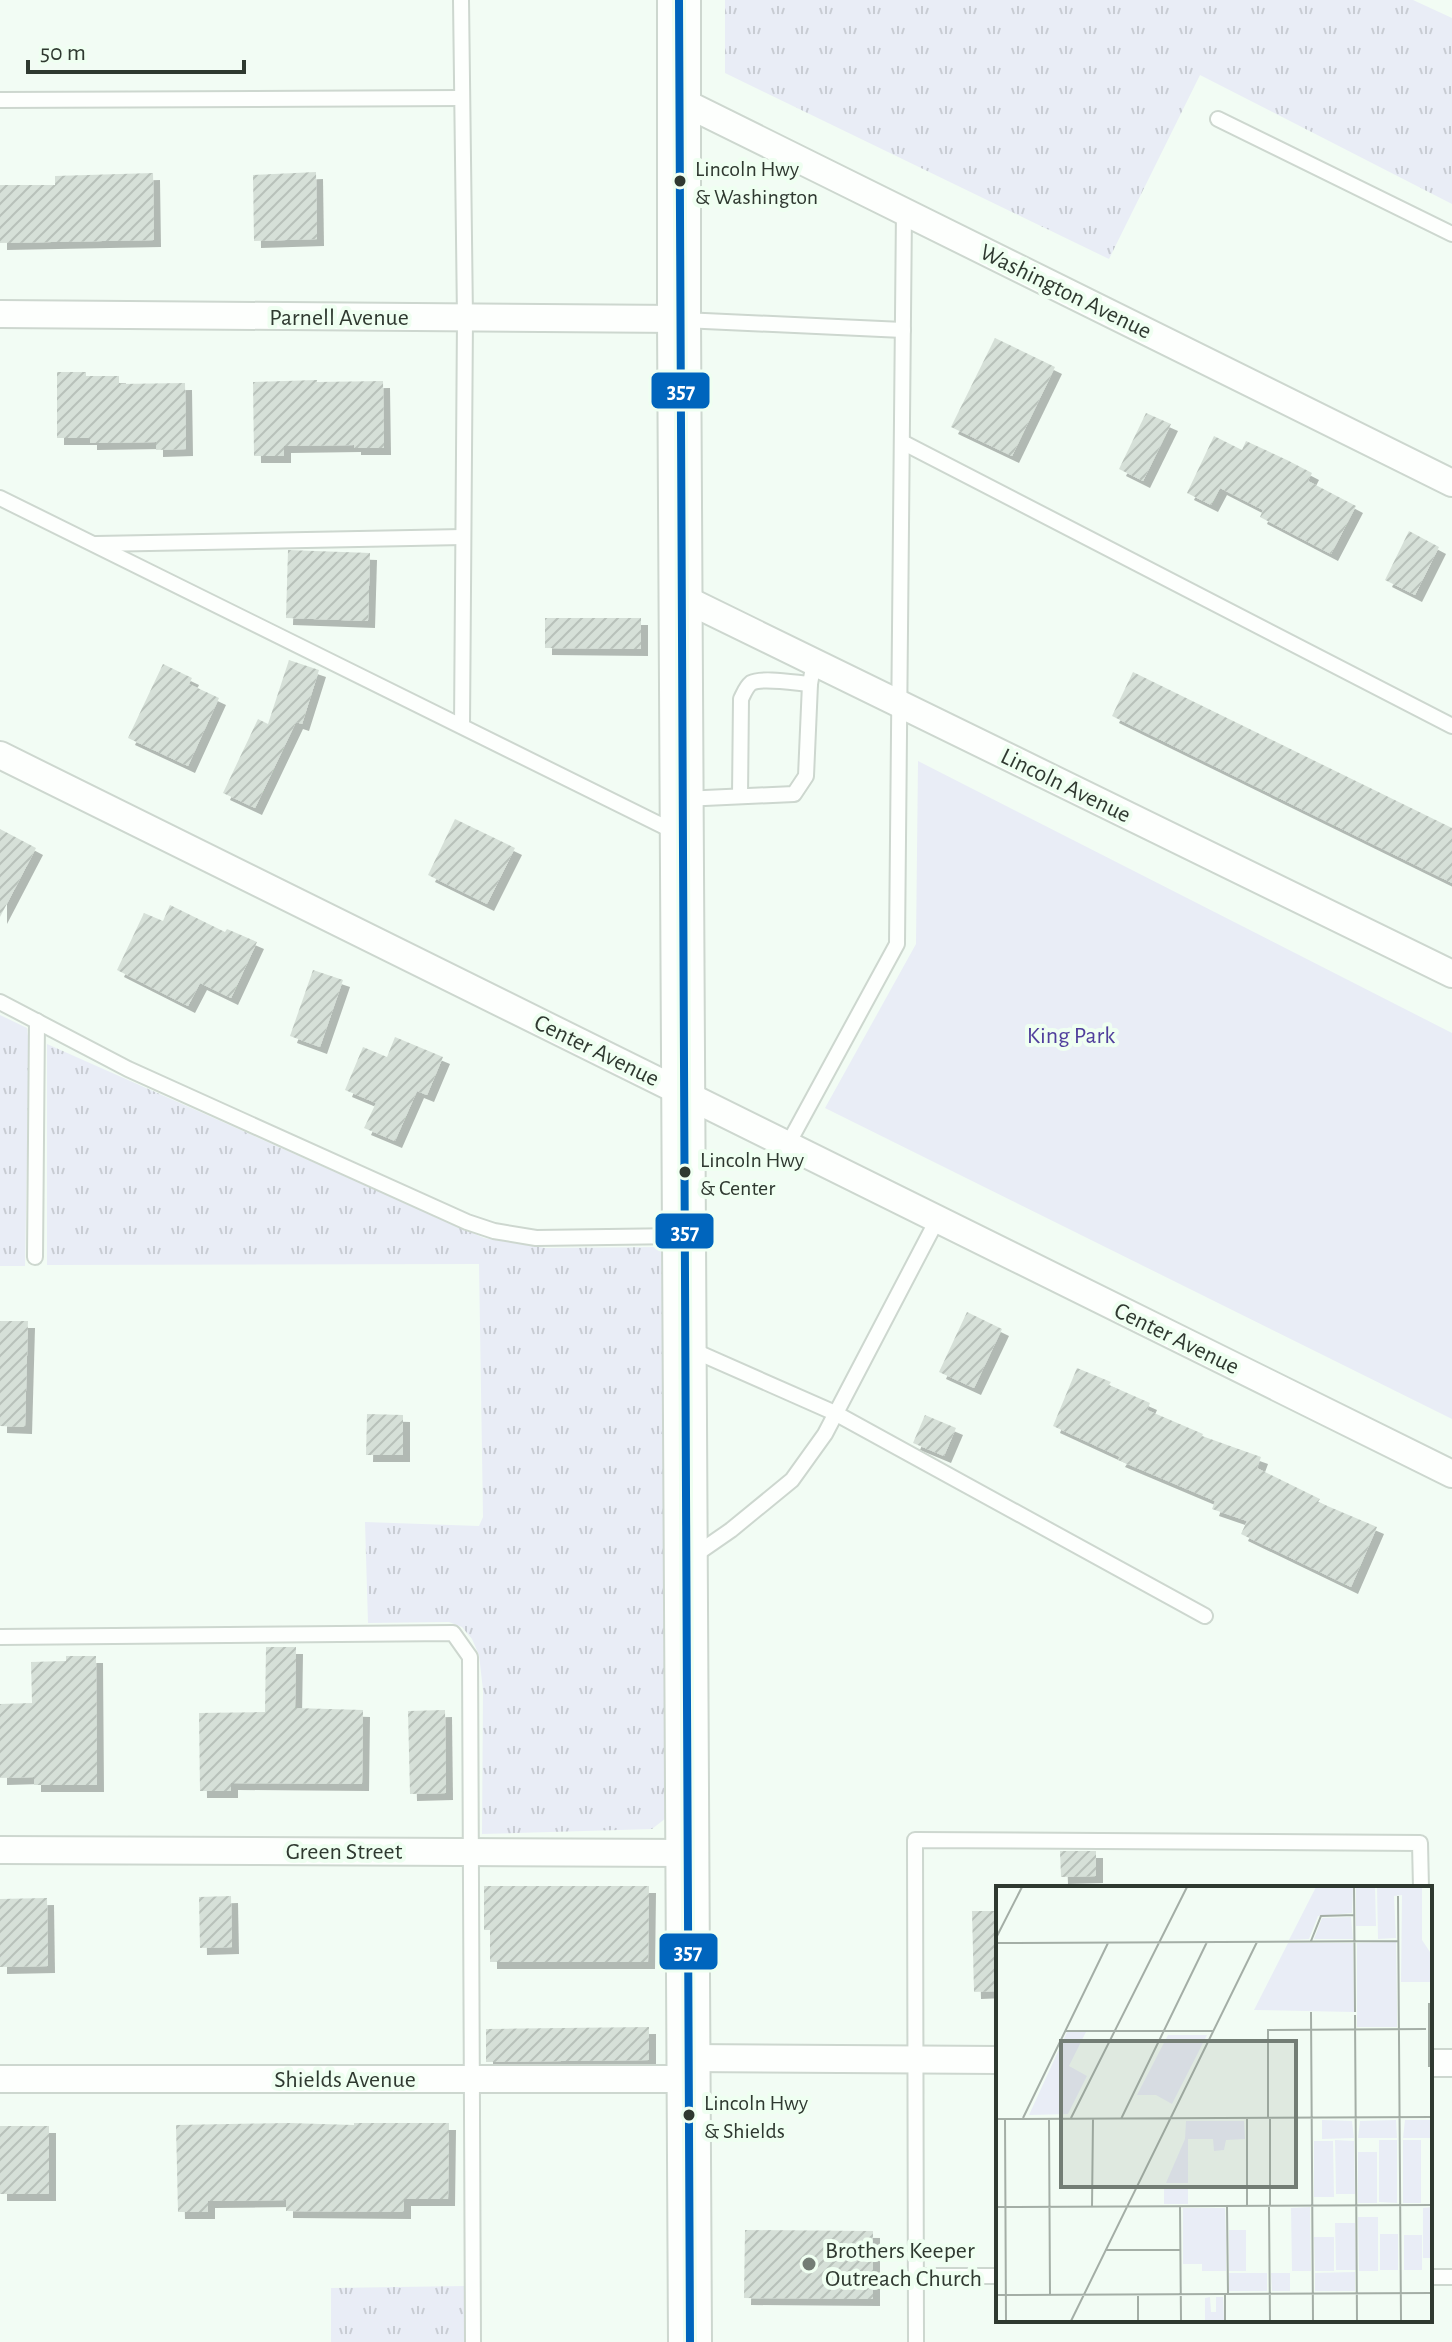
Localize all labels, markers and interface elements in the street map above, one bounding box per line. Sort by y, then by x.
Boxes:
scale bar [28,24,244,74]
text: 50 m [40,41,86,65]
place label: Lincoln Hwy & Washington [695,158,818,208]
marker: Lincoln Hwy & Washington [672,173,688,189]
street label: Washington Avenue [976,240,1155,344]
street label: Parnell Avenue [269,306,409,330]
line badge: 357 [650,371,711,410]
text: 357 [667,380,695,402]
street label: Lincoln Avenue [997,744,1134,828]
street label: Center Avenue [530,1010,663,1091]
park label: King Park [1027,1024,1115,1048]
place label: Lincoln Hwy & Center [700,1149,805,1199]
marker: Lincoln Hwy & Center [677,1164,693,1180]
line badge: 357 [654,1212,715,1250]
text: 357 [671,1221,699,1243]
street label: Center Avenue [1110,1298,1243,1379]
street label: Green Street [286,1840,403,1864]
inset map [996,1886,1432,2322]
line badge: 357 [658,1932,719,1971]
text: 357 [674,1941,702,1963]
street label: Shields Avenue [274,2068,416,2092]
place label: Lincoln Hwy & Shields [704,2092,809,2142]
marker: Lincoln Hwy & Shields [681,2107,697,2123]
place label: Brothers Keeper Outreach Church [825,2239,982,2291]
marker: Brothers Keeper Outreach Church [800,2255,818,2273]

